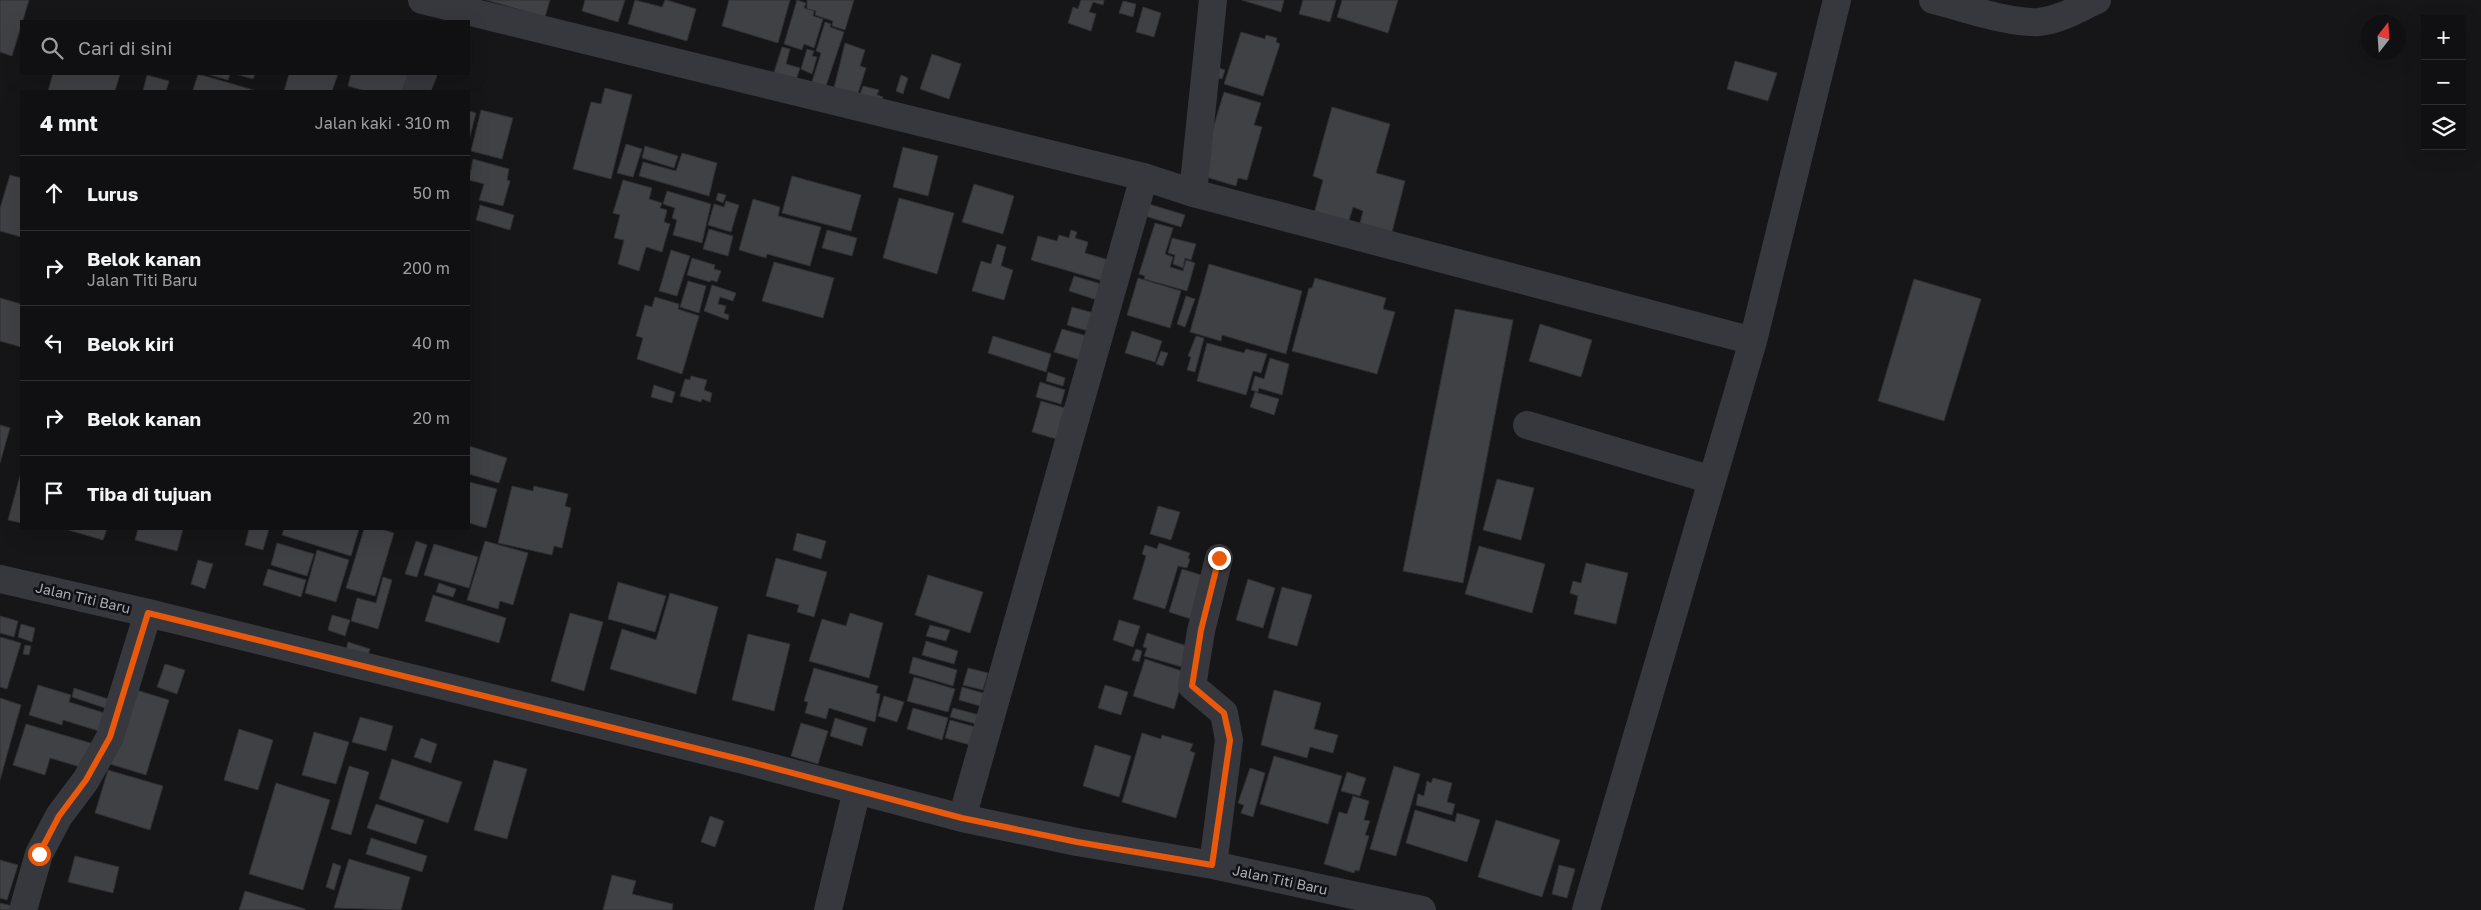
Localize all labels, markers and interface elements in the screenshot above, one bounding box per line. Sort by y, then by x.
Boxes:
north arrow [2361,15,2406,60]
map controls [2421,15,2466,150]
button: + [2421,15,2466,60]
search box [20,20,470,75]
icon: search [38,34,66,62]
text: Cari di sini [78,36,172,59]
button: − [2421,60,2466,105]
button: layers [2421,105,2466,150]
text: 4 mnt [40,110,98,136]
text: Jalan kaki · 310 m [315,113,450,133]
icon: ahead [40,179,68,207]
text: Lurus [87,182,138,205]
text: 50 m [413,183,450,203]
text: Belok kanan [87,247,201,270]
icon: right [40,254,68,282]
text: 200 m [403,258,450,278]
text: Jalan Titi Baru [87,270,198,290]
icon: left [40,329,68,357]
text: Belok kiri [87,332,174,355]
text: 40 m [412,333,450,353]
icon: right [40,404,68,432]
text: Belok kanan [87,407,201,430]
text: 20 m [413,408,450,428]
icon: arrive [40,479,68,507]
text: Tiba di tujuan [87,482,212,505]
route end [1208,547,1231,570]
street label: Jalan Titi Baru [34,578,132,617]
route start [28,843,51,866]
street label: Jalan Titi Baru [1231,861,1329,898]

